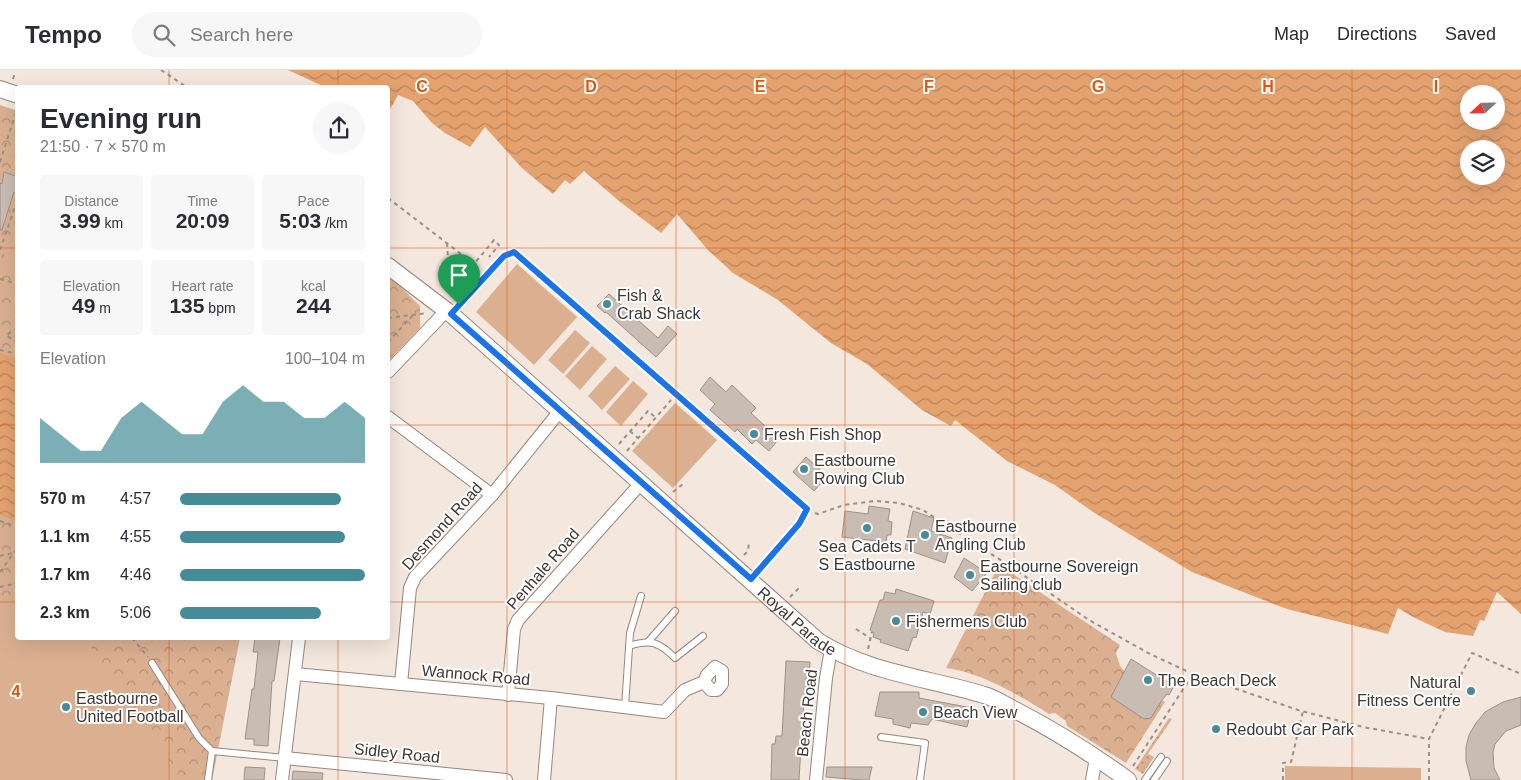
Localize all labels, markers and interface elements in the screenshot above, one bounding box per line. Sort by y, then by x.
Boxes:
search box [132,12,482,57]
text: Tempo [25,21,102,48]
icon: search [150,21,178,49]
text: Search here [190,24,293,45]
text: Map [1274,24,1309,44]
text: Directions [1337,24,1417,44]
text: Saved [1445,24,1496,44]
text: C [416,78,428,95]
text: D [585,78,597,95]
text: E [755,78,766,95]
text: F [924,78,934,95]
text: G [1092,78,1104,95]
text: H [1262,78,1274,95]
text: I [1434,78,1438,95]
north arrow [1460,85,1505,130]
map controls [1460,85,1505,185]
button: share [313,102,365,154]
text: Evening run [40,103,202,134]
text: 21:50 · 7 × 570 m [40,138,166,155]
button: layers [1460,140,1505,185]
text: Distance [64,193,119,209]
text: Time [187,193,218,209]
text: Pace [298,193,329,209]
text: 3.99 [60,209,101,232]
text: 20:09 [176,209,229,232]
text: 5:03 [279,209,321,232]
text: km [101,215,123,231]
text: /km [321,215,348,231]
pin [438,254,480,305]
icon: arrive [445,261,473,289]
text: Elevation [63,278,120,294]
text: Heart rate [171,278,234,294]
text: kcal [301,278,326,294]
place label: Fish & Crab Shack [617,287,702,322]
text: 49 [72,294,95,317]
text: 135 [169,294,204,317]
text: 244 [296,294,331,317]
marker: Fish & Crab Shack [601,298,613,310]
text: m [95,300,111,316]
text: bpm [204,300,236,316]
text: Elevation [40,350,106,367]
text: 100–104 m [285,350,365,367]
place label: Fresh Fish Shop [764,426,881,443]
marker: Fresh Fish Shop [748,428,760,440]
place label: Eastbourne Rowing Club [814,452,905,487]
marker: Eastbourne Rowing Club [798,463,810,475]
street label: Desmond Road [398,479,486,573]
text: 570 m [40,490,85,507]
text: 4:57 [120,490,151,507]
place label: Eastbourne Angling Club [935,518,1026,553]
marker: Sea Cadets T S Eastbourne [861,522,873,534]
street label: Penhale Road [503,525,583,613]
text: 1.1 km [40,528,90,545]
text: 4:55 [120,528,151,545]
marker: Eastbourne Angling Club [919,529,931,541]
place label: Sea Cadets T S Eastbourne [818,538,916,573]
place label: Eastbourne Sovereign Sailing club [980,558,1138,593]
text: 1.7 km [40,566,90,583]
text: 4:46 [120,566,151,583]
marker: Eastbourne Sovereign Sailing club [964,569,976,581]
street label: Royal Parade [755,583,839,658]
text: 2.3 km [40,604,90,621]
text: 5:06 [120,604,151,621]
place label: Fishermens Club [906,613,1027,630]
marker: Fishermens Club [890,615,902,627]
street label: Wannock Road [421,662,531,688]
street label: Beach Road [794,668,820,758]
place label: The Beach Deck [1158,672,1277,689]
marker: The Beach Deck [1142,674,1154,686]
place label: Natural Fitness Centre [1357,674,1461,709]
text: 4 [12,683,21,700]
marker: Natural Fitness Centre [1465,685,1477,697]
place label: Eastbourne United Football [76,690,184,725]
marker: Eastbourne United Football [60,701,72,713]
place label: Beach View [933,704,1018,721]
marker: Beach View [917,706,929,718]
place label: Redoubt Car Park [1226,721,1355,738]
marker: Redoubt Car Park [1210,723,1222,735]
street label: Sidley Road [353,740,441,766]

